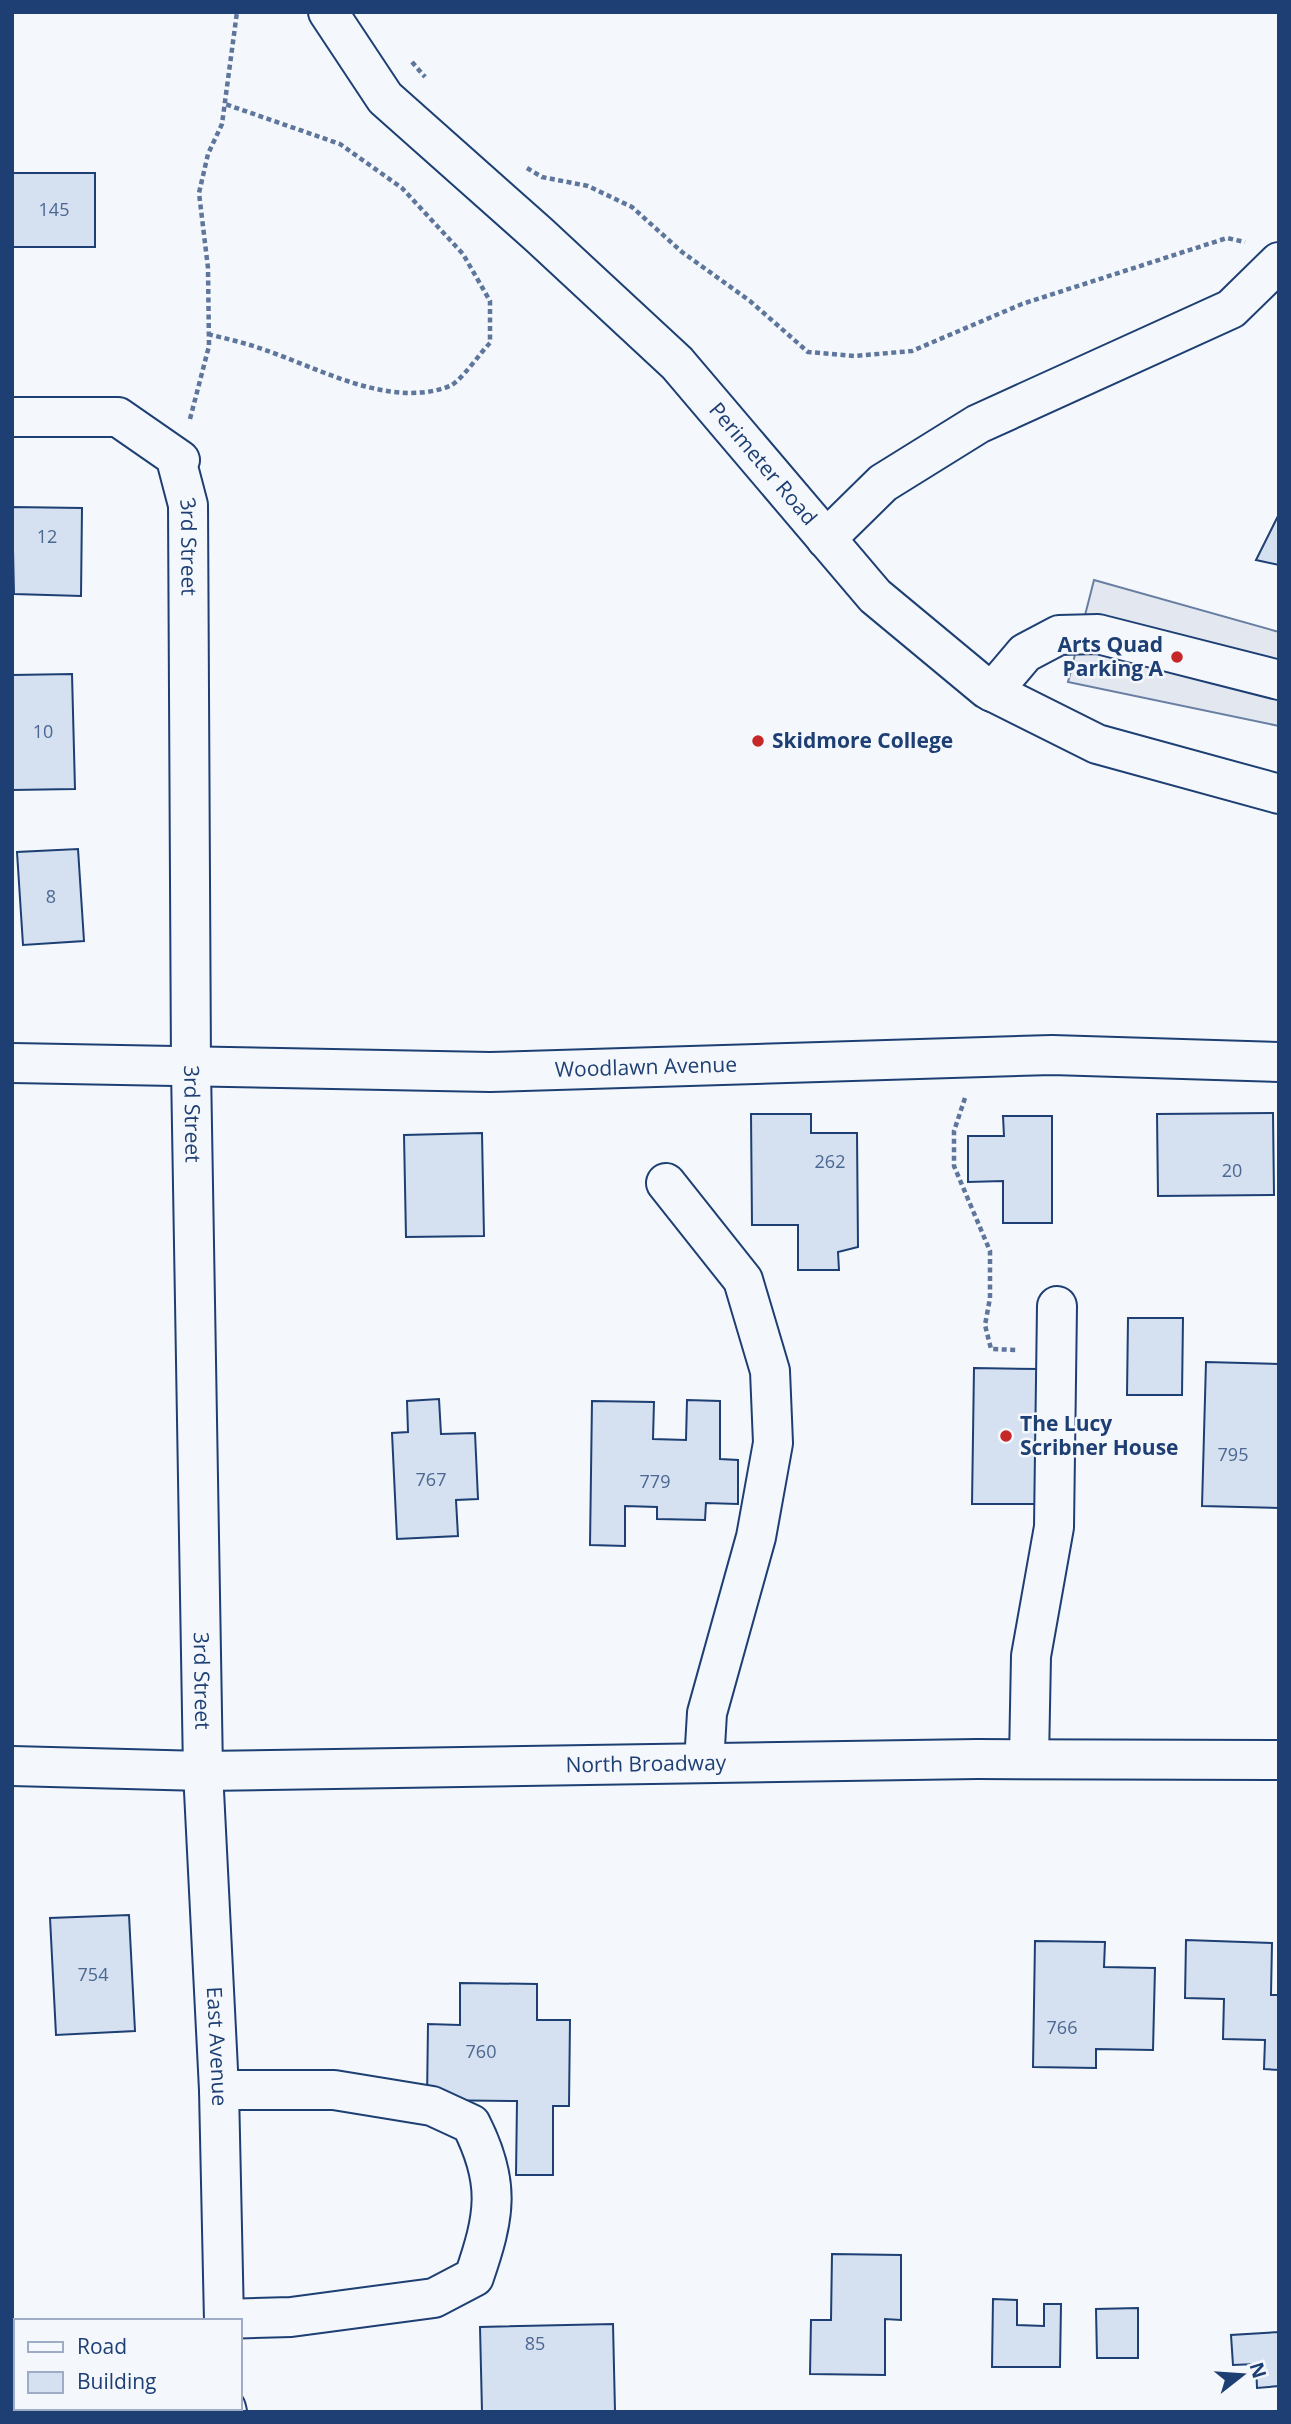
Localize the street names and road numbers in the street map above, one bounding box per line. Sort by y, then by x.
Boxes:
street label: Perimeter Road [703,396,824,531]
street label: 3rd Street [174,494,204,596]
street label: Woodlawn Avenue [554,1050,737,1083]
street label: 3rd Street [178,1065,208,1163]
street label: 3rd Street [188,1632,217,1730]
street label: North Broadway [565,1748,727,1778]
street label: East Avenue [201,1986,234,2106]

